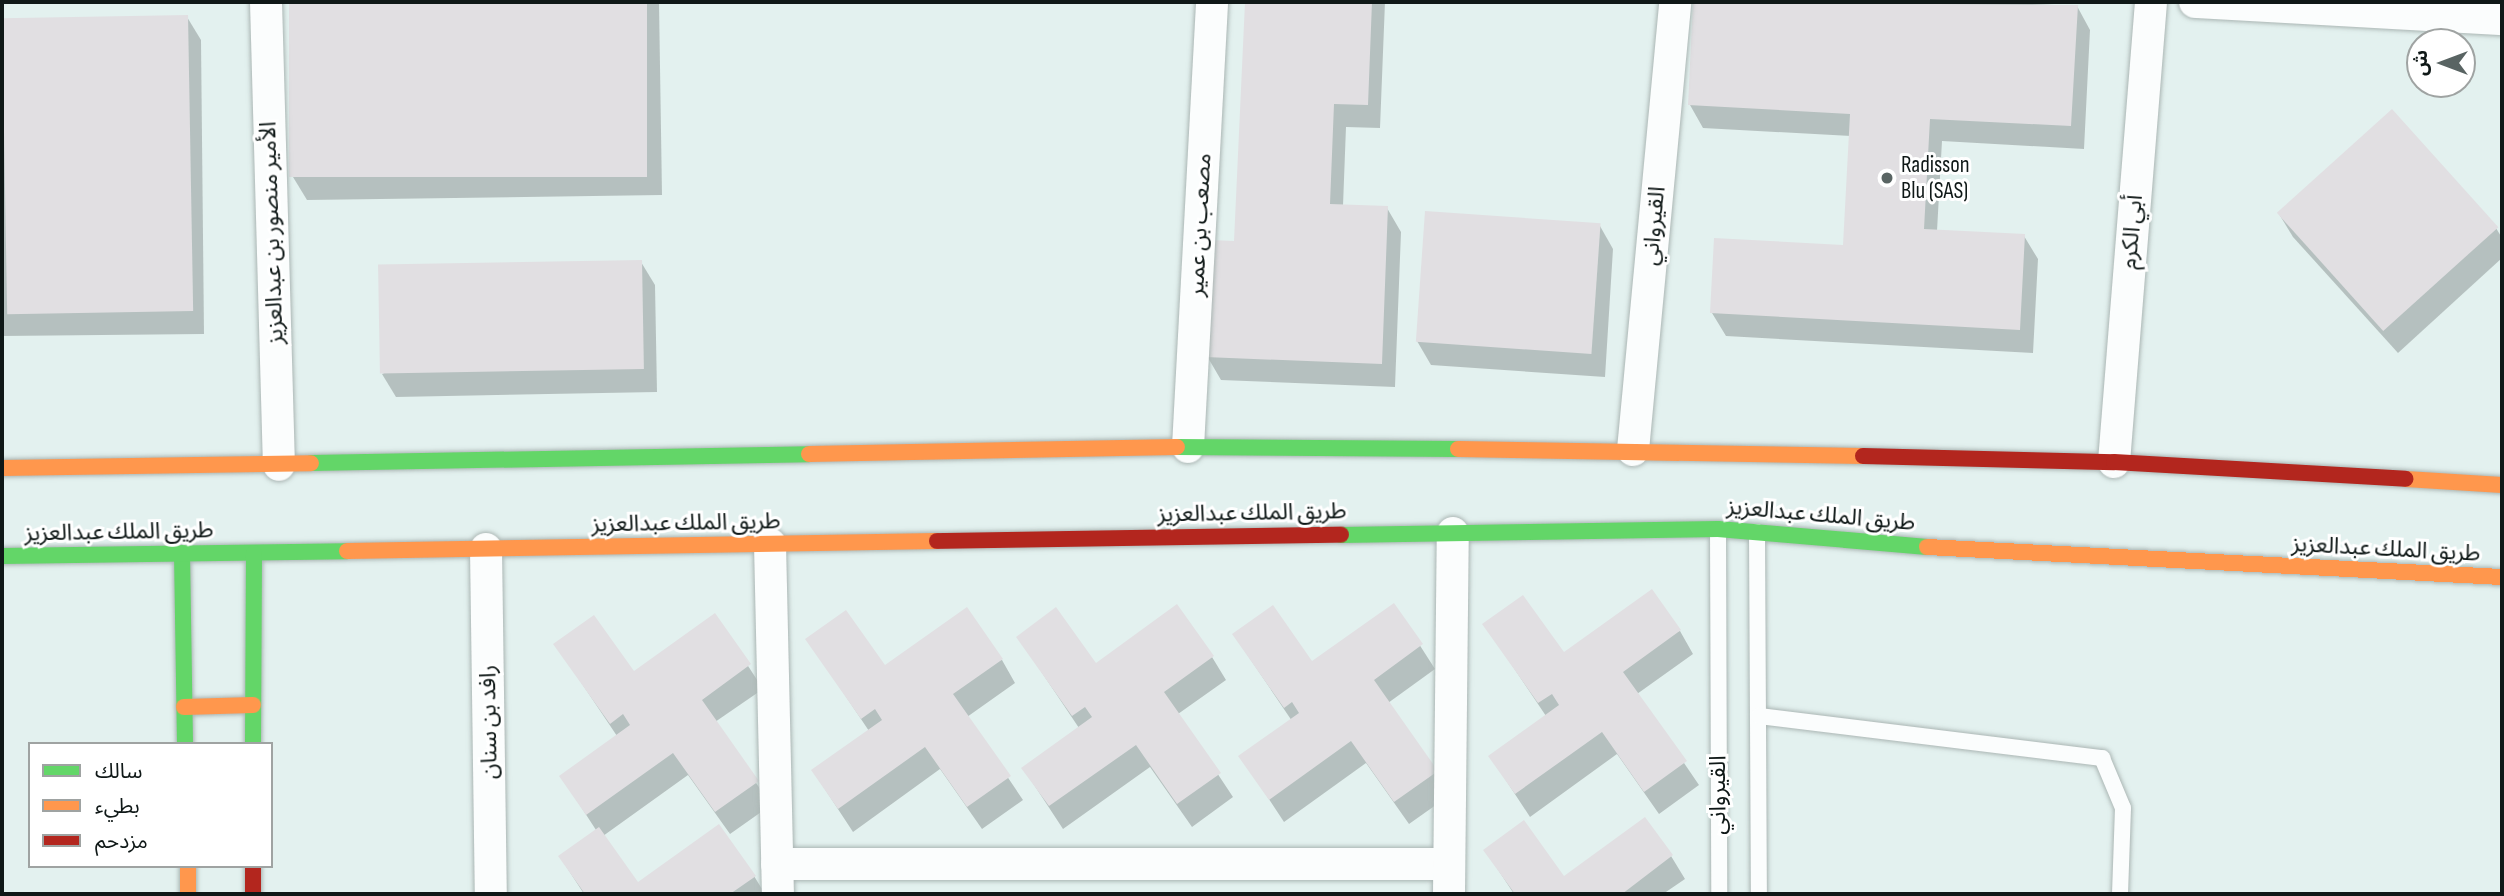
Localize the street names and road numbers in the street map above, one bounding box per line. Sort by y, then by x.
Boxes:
street label: الأمير منصور بن عبدالعزيز [254,121,290,345]
street label: مصعب بن عمير [1182,152,1218,298]
street label: القيرواني [1637,185,1671,267]
street label: أبي الكرم [2115,194,2149,270]
street label: طريق الملك عبدالعزيز [1726,493,1916,537]
street label: طريق الملك عبدالعزيز [1157,498,1347,528]
street label: طريق الملك عبدالعزيز [591,508,781,538]
street label: طريق الملك عبدالعزيز [24,517,214,547]
street label: طريق الملك عبدالعزيز [2291,530,2481,568]
street label: رافد بن سنان [474,665,504,779]
street label: القيرواني [1704,755,1732,835]

